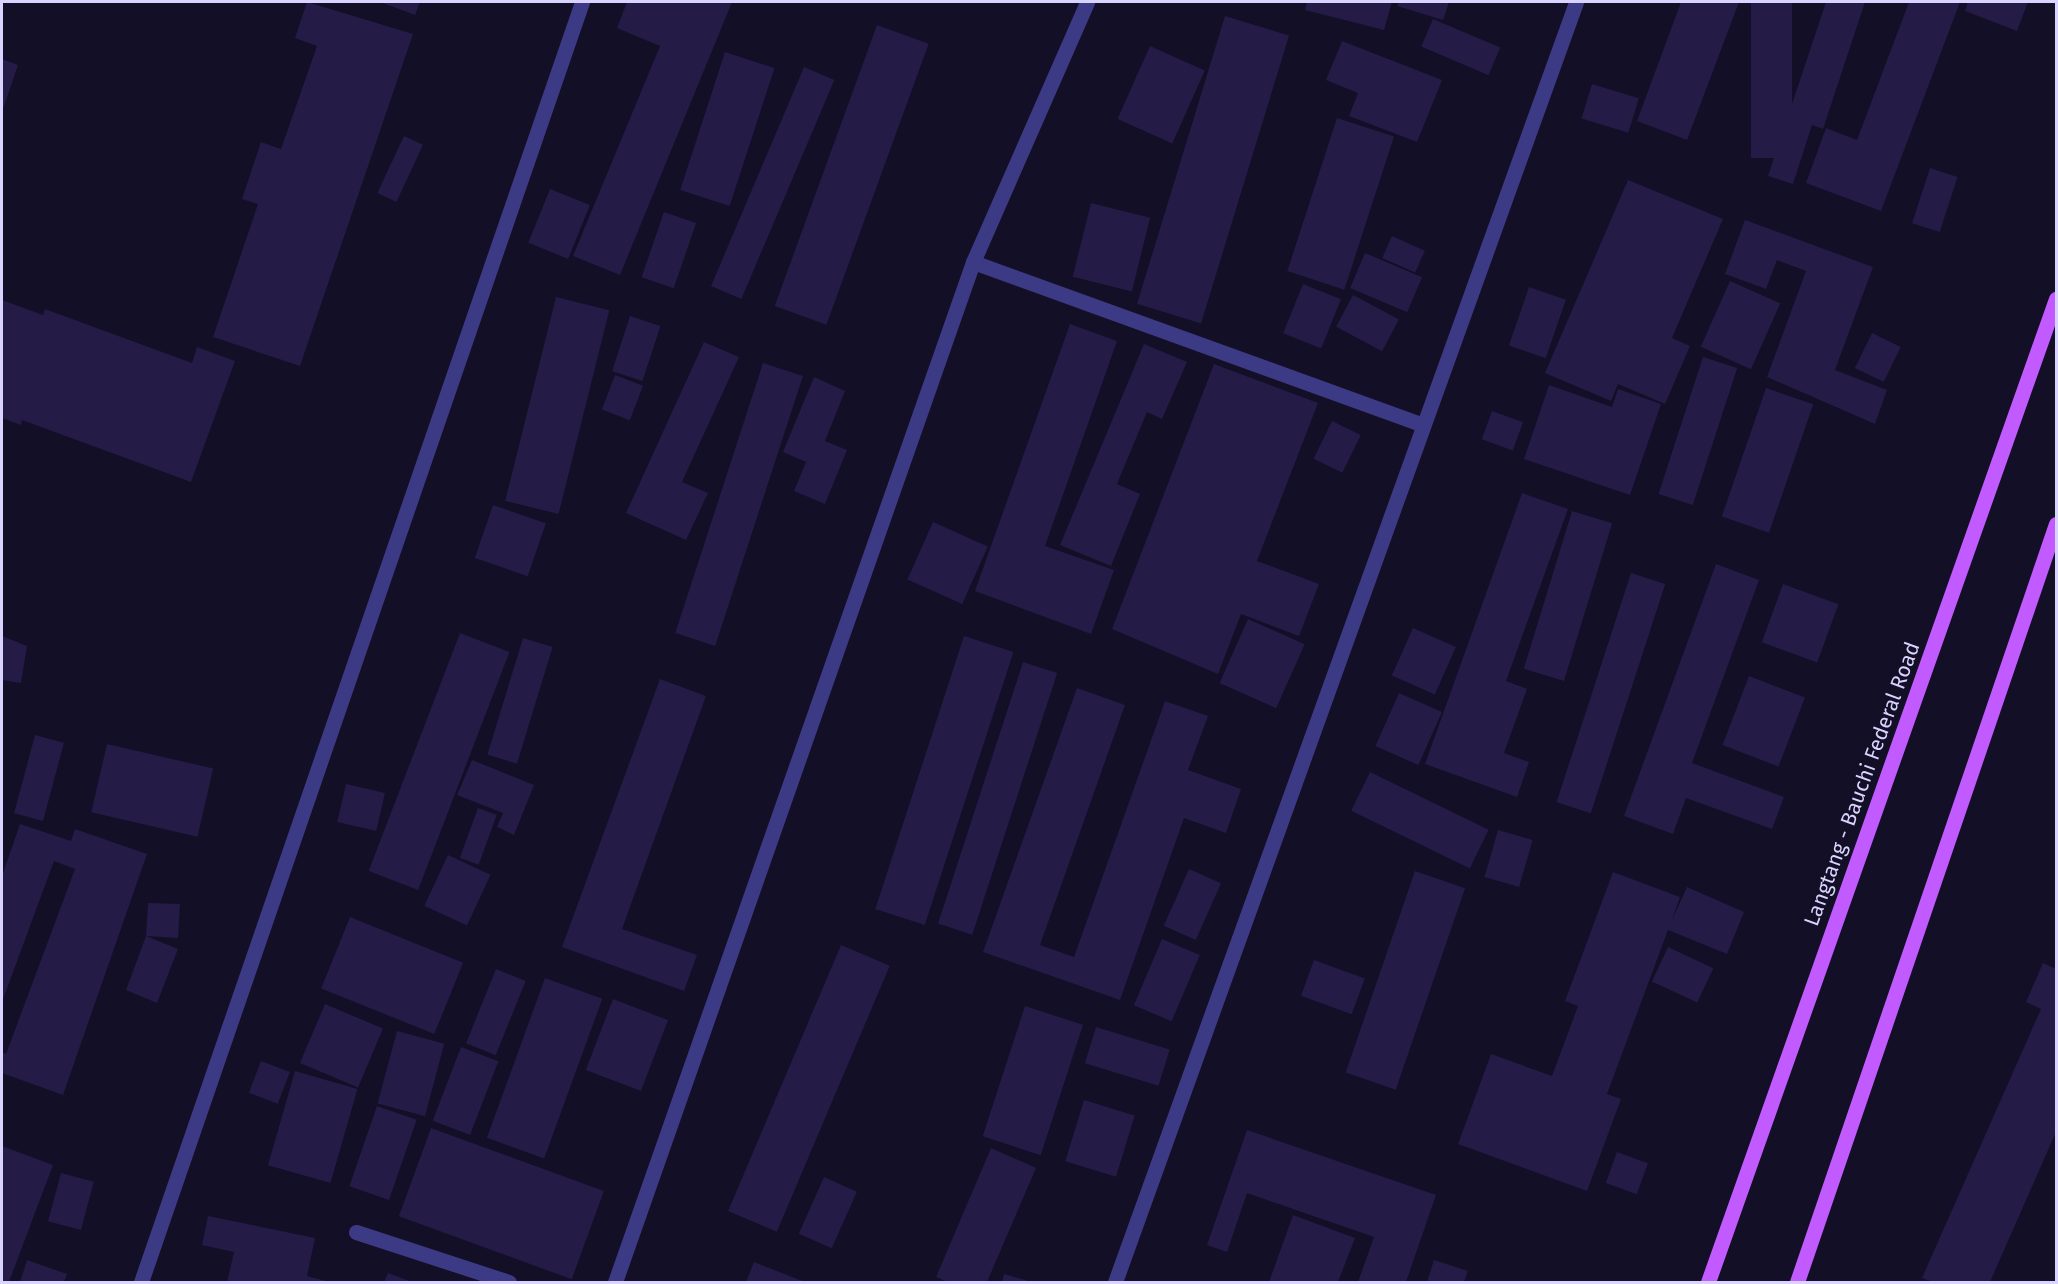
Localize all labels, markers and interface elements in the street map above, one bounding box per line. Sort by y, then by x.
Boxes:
street label: Langtang - Bauchi Federal Road [1799,638,1925,930]

